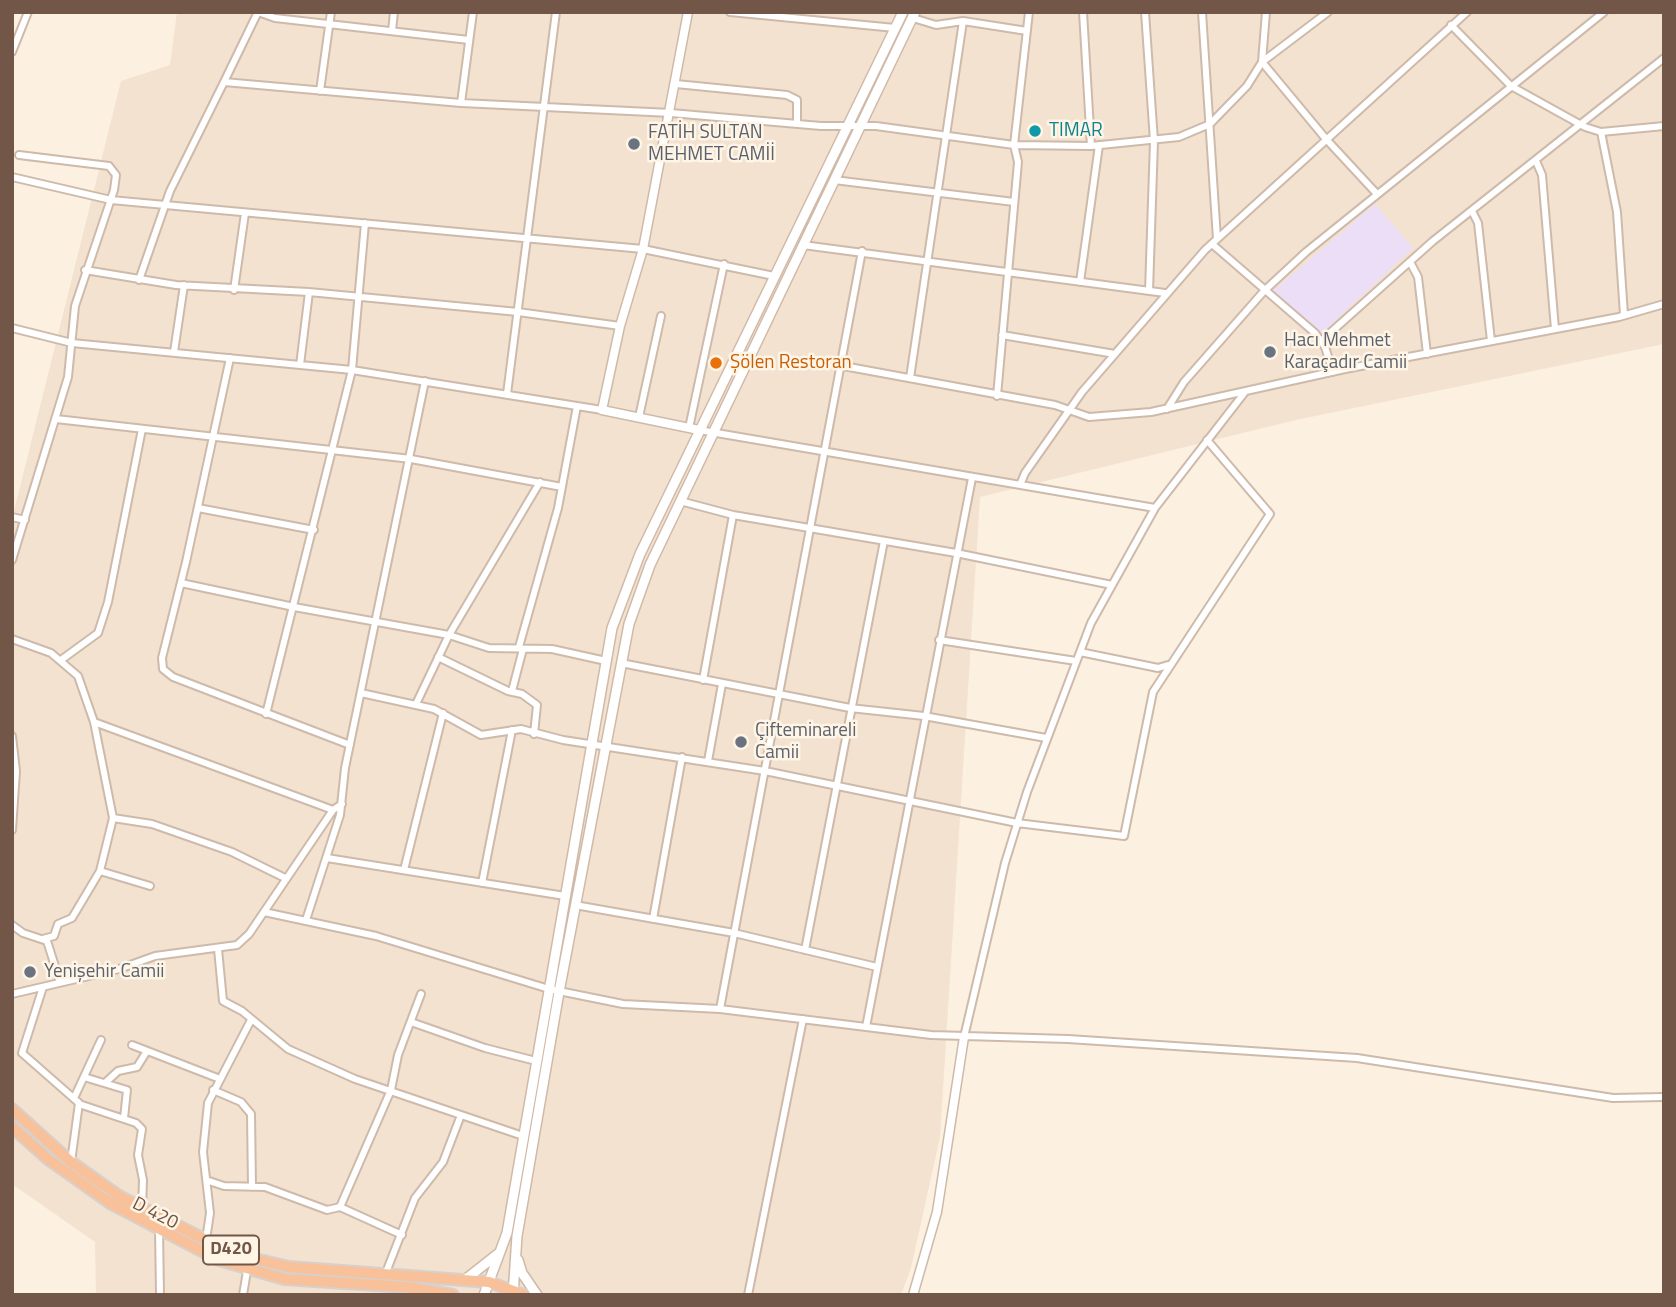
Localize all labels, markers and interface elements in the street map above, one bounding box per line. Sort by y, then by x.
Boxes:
place label: TIMAR [1049,120,1103,142]
place label: FATİH SULTAN MEHMET CAMİİ [648,122,775,166]
marker: TIMAR [1027,123,1043,139]
marker: FATİH SULTAN MEHMET CAMİİ [626,136,642,152]
place label: Hacı Mehmet Karaçadır Camii [1284,330,1407,374]
marker: Hacı Mehmet Karaçadır Camii [1262,344,1278,360]
place label: Şölen Restoran [730,352,852,374]
marker: Şölen Restoran [708,355,724,371]
place label: Çifteminareli Camii [755,720,856,764]
marker: Çifteminareli Camii [733,734,749,750]
place label: Yenişehir Camii [44,961,164,983]
marker: Yenişehir Camii [22,964,38,980]
street label: D 420 [128,1193,182,1235]
road number: D420 [203,1236,259,1265]

